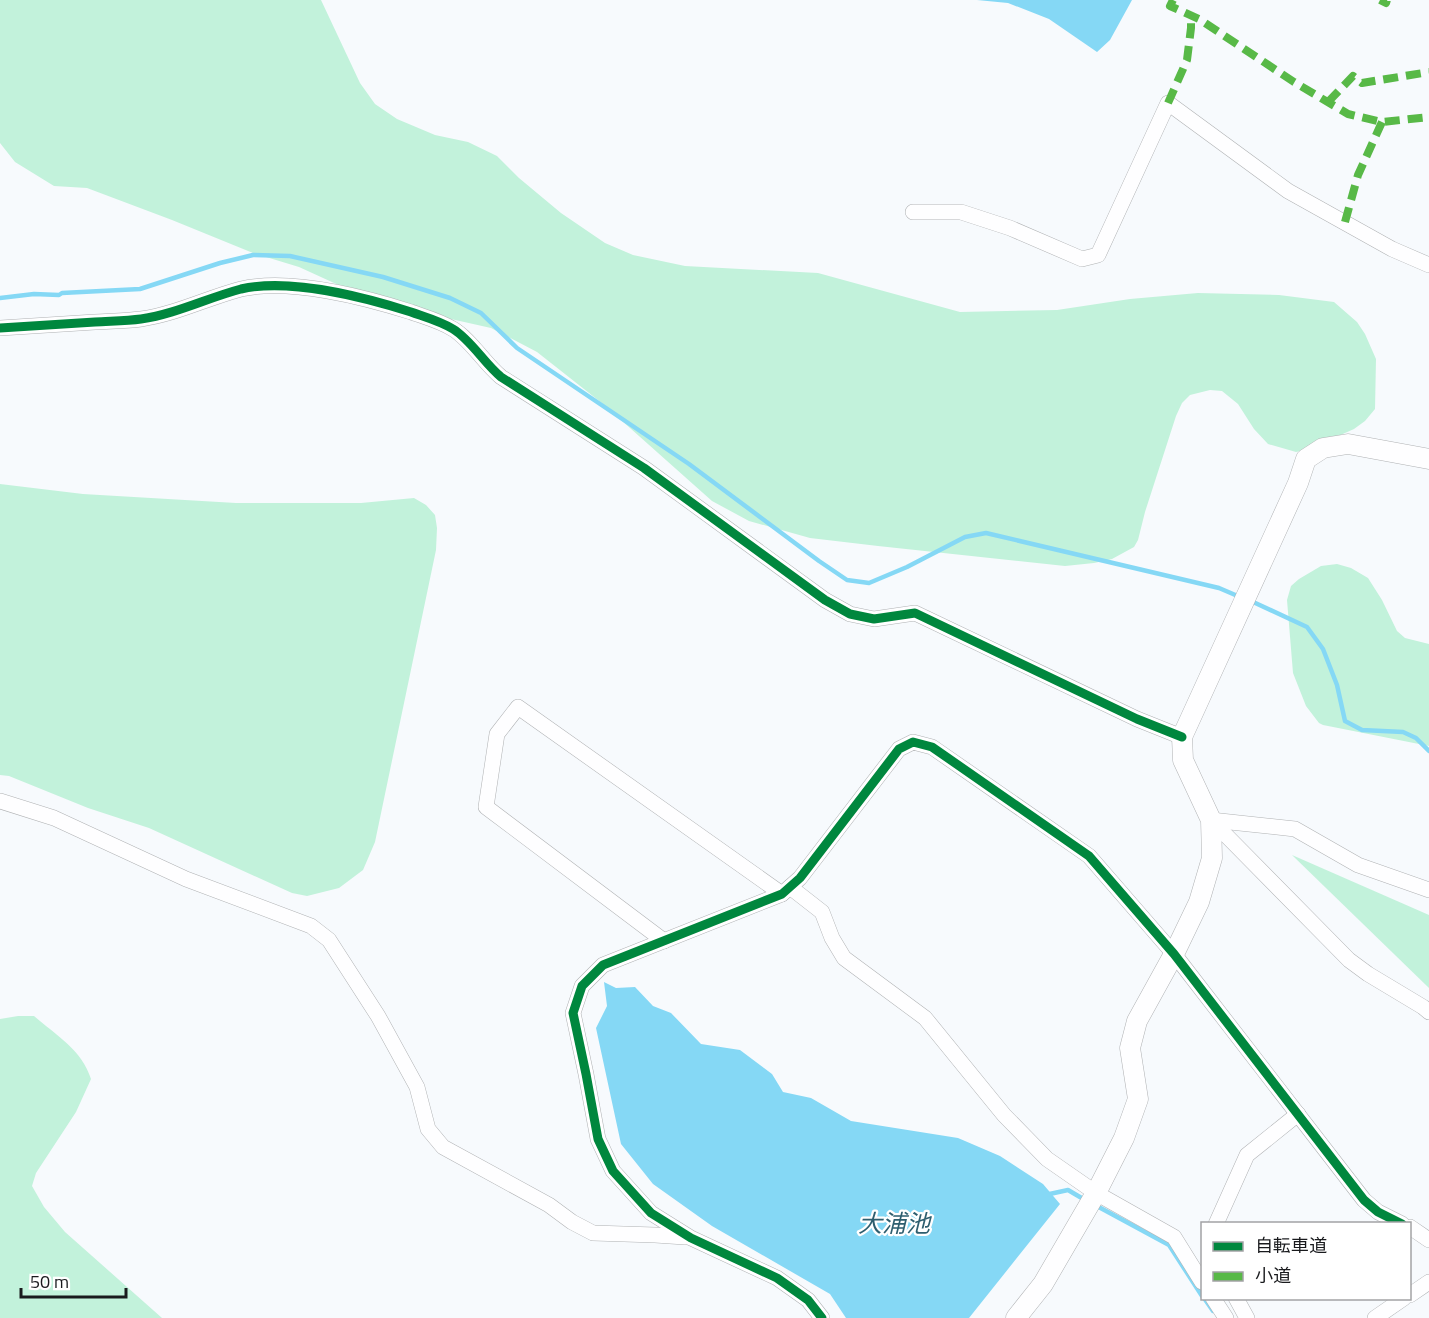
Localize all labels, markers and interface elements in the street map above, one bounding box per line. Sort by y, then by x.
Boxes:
water label: 大浦池 [858,1205,932,1241]
legend [1201,1222,1411,1300]
text: 自転車道 [1255,1232,1327,1259]
scale bar [21,1261,126,1299]
text: 小道 [1255,1262,1291,1289]
text: 50 m [30,1268,69,1295]

